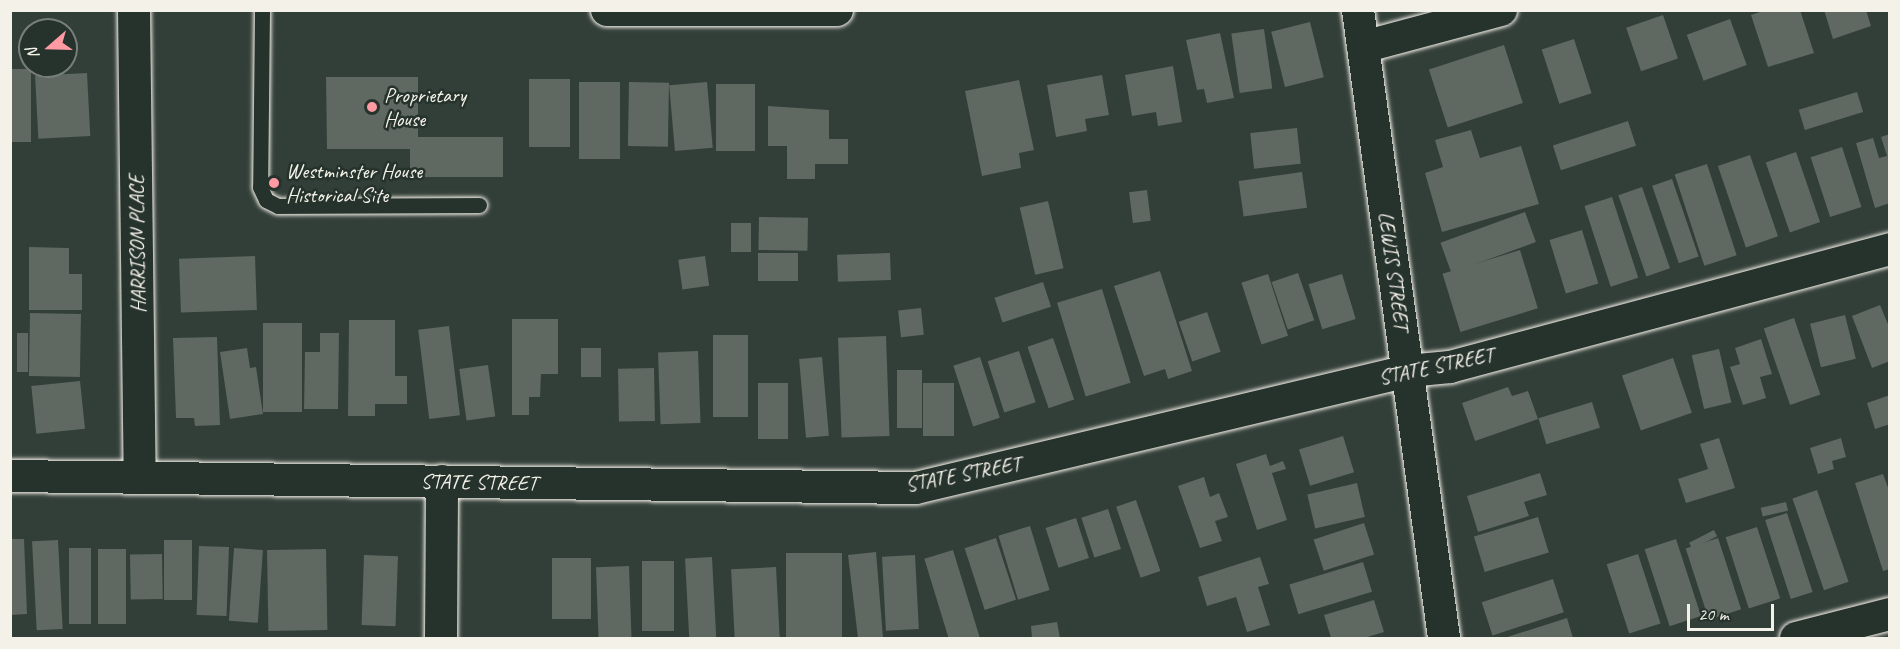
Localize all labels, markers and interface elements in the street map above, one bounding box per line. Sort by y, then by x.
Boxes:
north arrow [18,18,78,78]
text: N [22,45,44,62]
place label: Proprietary House [384,82,466,132]
marker: Proprietary House [365,100,379,114]
place label: Westminster House Historical Site [286,158,422,208]
street label: HARRISON PLACE [123,174,151,314]
marker: Westminster House Historical Site [267,176,281,190]
street label: LEWIS STREET [1373,210,1415,332]
street label: STATE STREET [1376,341,1496,391]
street label: STATE STREET [903,450,1023,498]
street label: STATE STREET [420,468,538,496]
scale bar [1690,592,1777,630]
text: 20 m [1698,603,1729,625]

